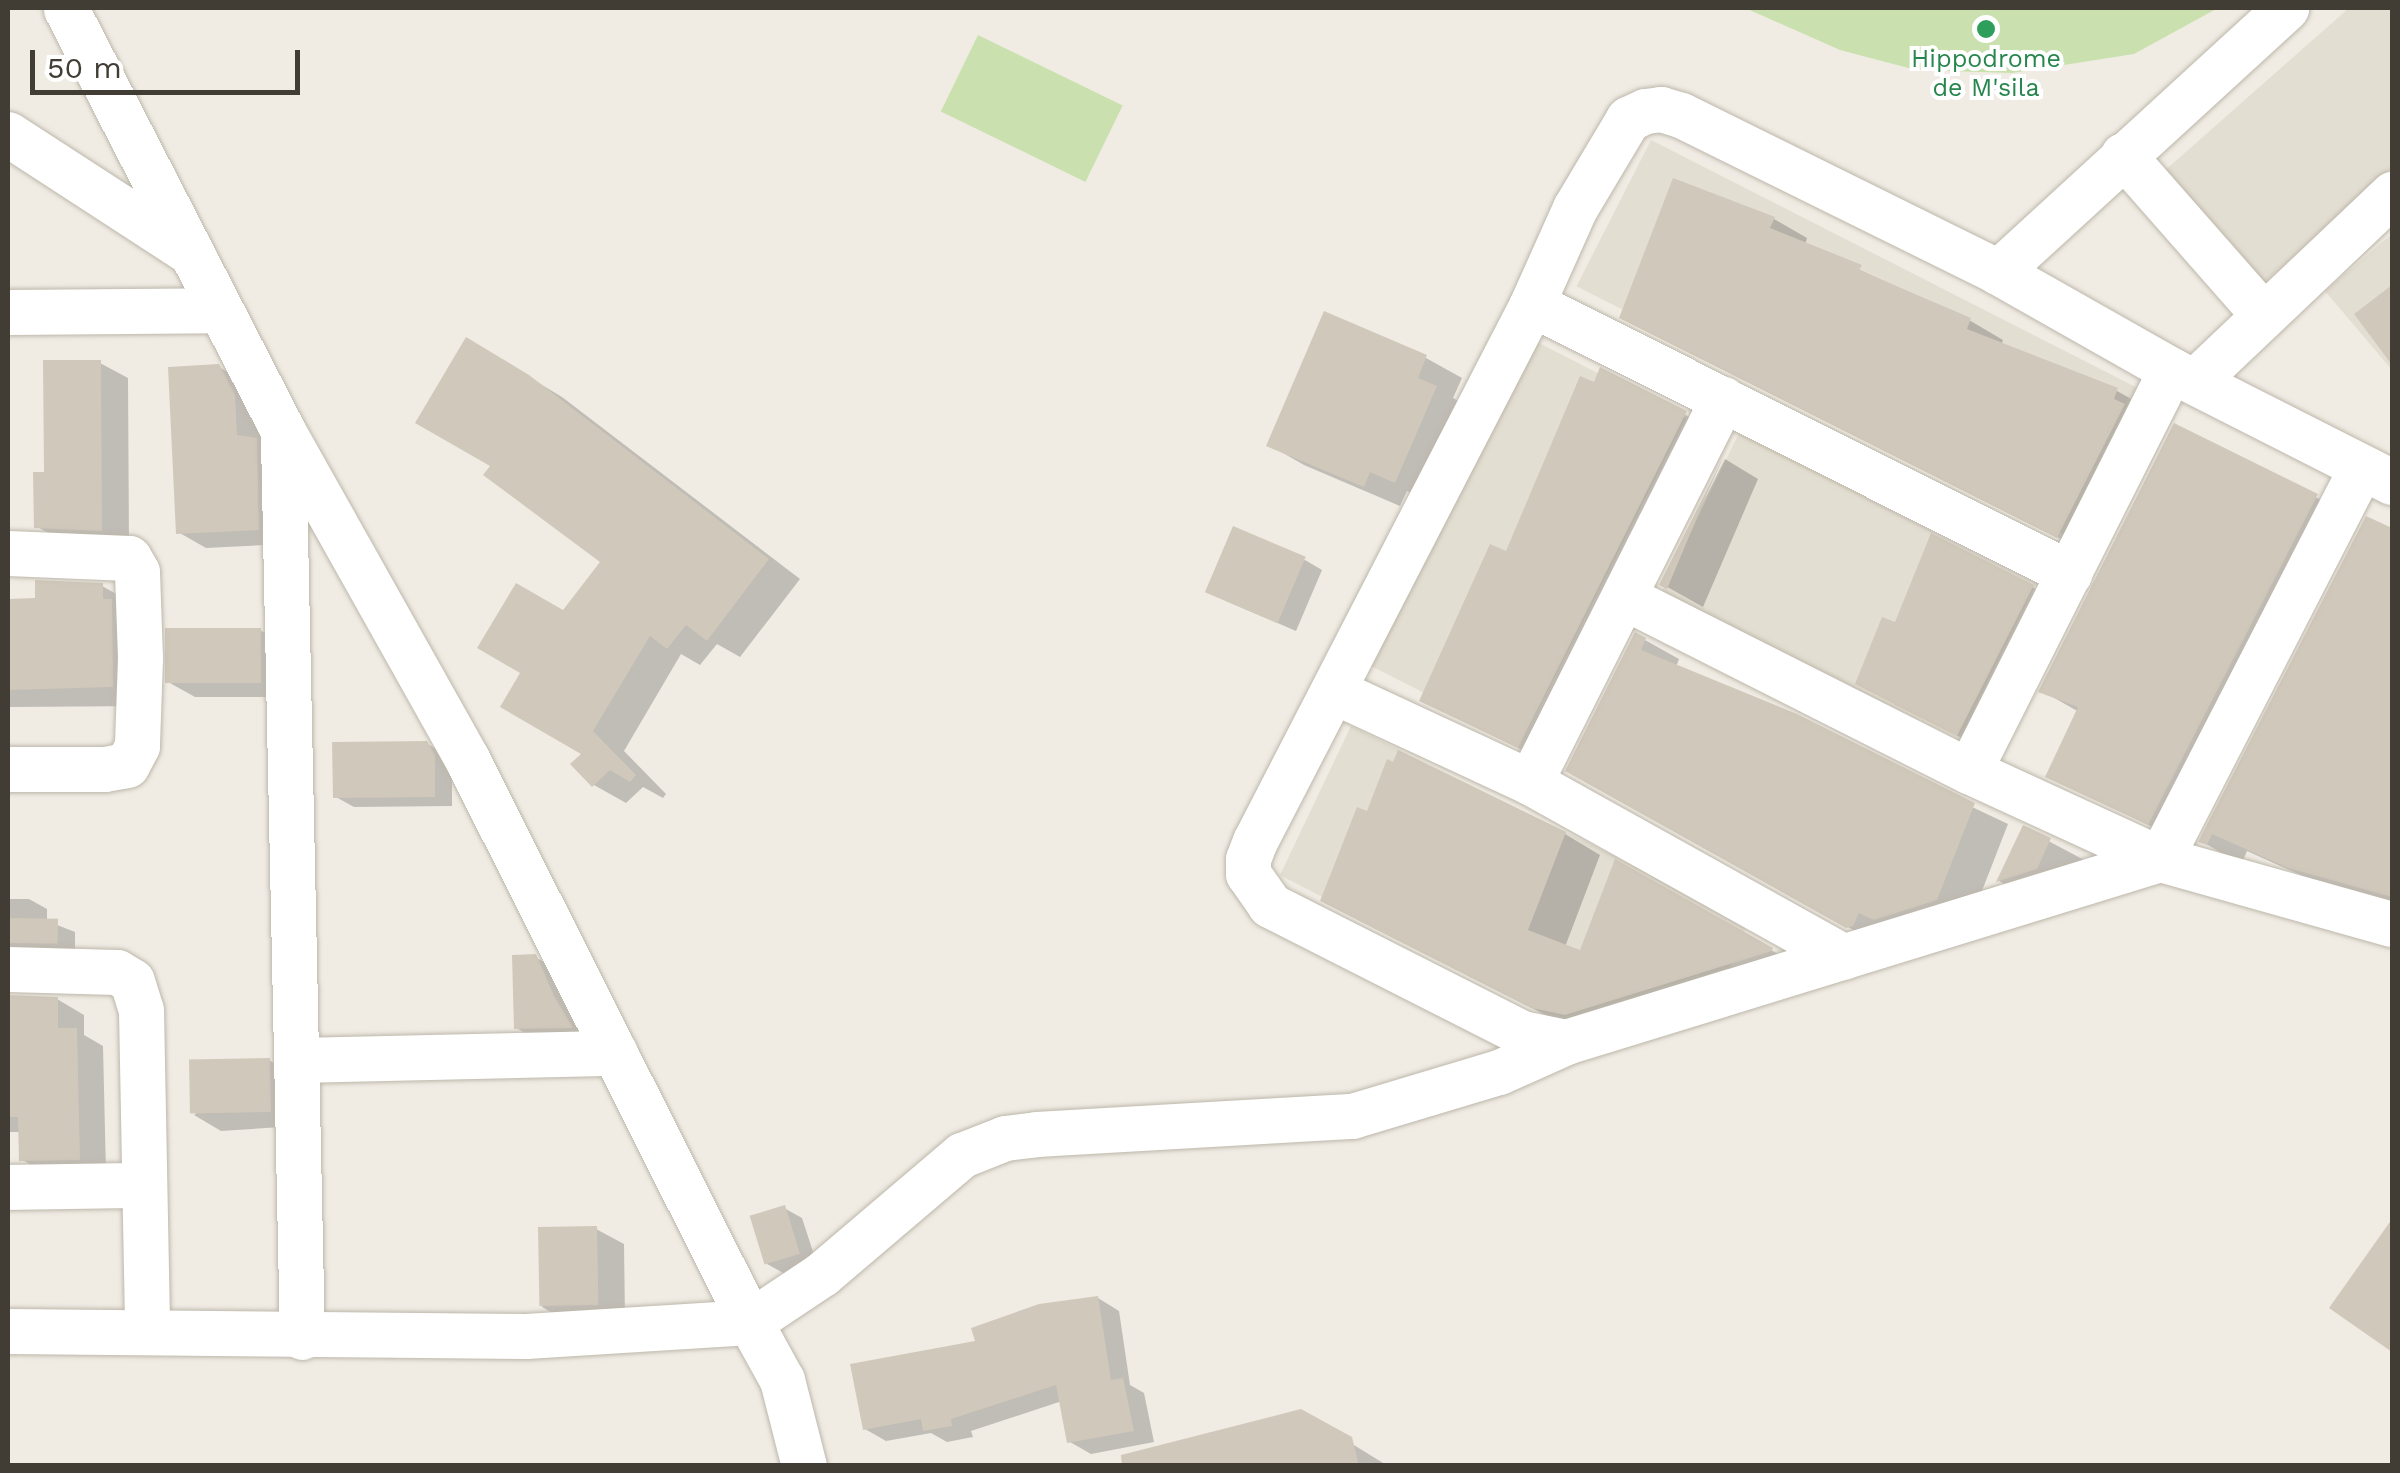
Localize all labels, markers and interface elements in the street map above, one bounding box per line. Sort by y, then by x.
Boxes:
marker: Hippodrome de M'sila [1975,18,1997,40]
scale bar [35,30,305,92]
place label: Hippodrome de M'sila [1911,45,2061,104]
text: 50 m [47,50,122,85]

